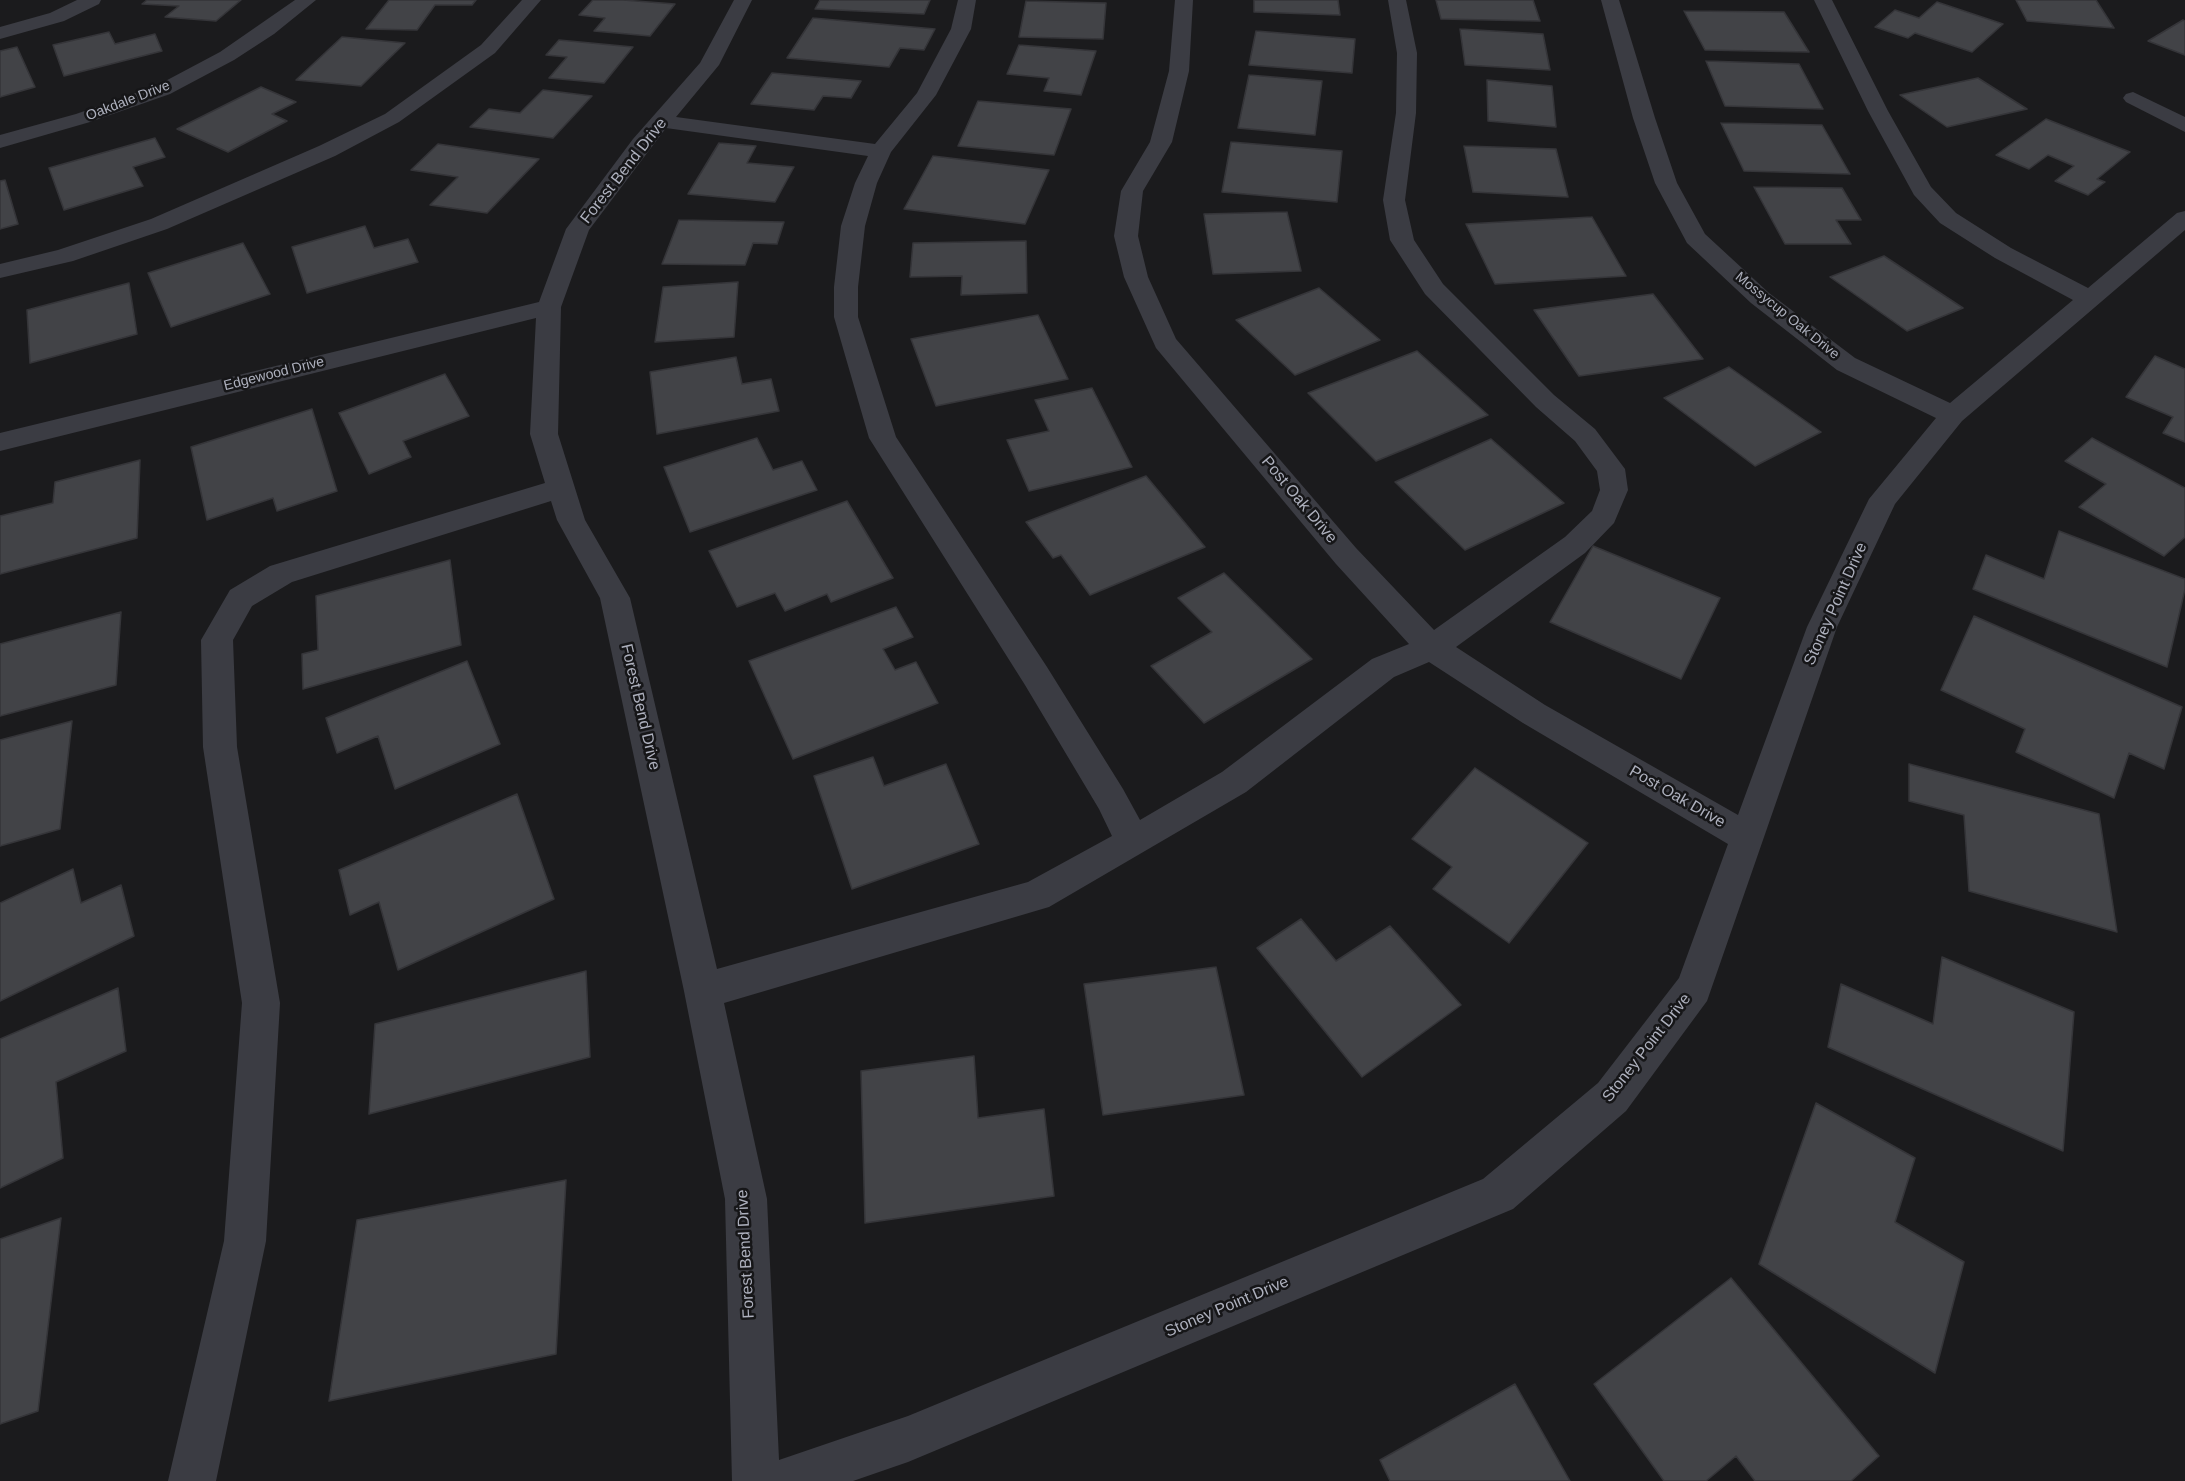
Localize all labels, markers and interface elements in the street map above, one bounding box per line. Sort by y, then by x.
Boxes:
street label: Oakdale Drive [84,77,172,125]
street label: Forest Bend Drive [577,114,671,228]
street label: Mossycup Oak Drive [1732,269,1842,363]
street label: Edgewood Drive [222,353,326,395]
street label: Post Oak Drive [1257,453,1341,547]
street label: Stoney Point Drive [1800,540,1872,668]
street label: Forest Bend Drive [616,642,664,772]
street label: Post Oak Drive [1626,762,1728,832]
street label: Stoney Point Drive [1599,990,1695,1106]
street label: Forest Bend Drive [733,1189,759,1319]
street label: Stoney Point Drive [1162,1272,1292,1342]

